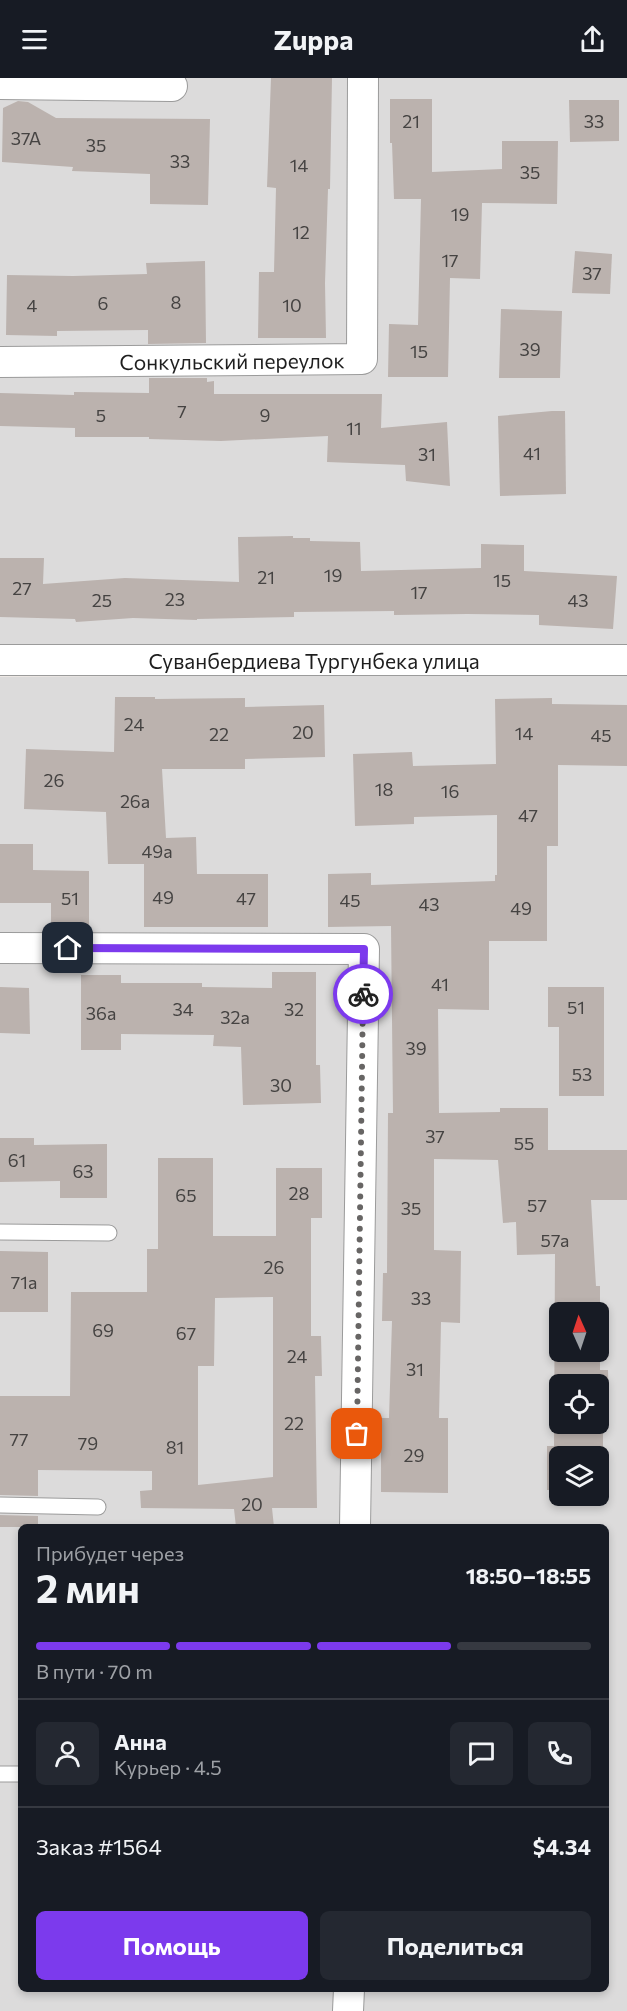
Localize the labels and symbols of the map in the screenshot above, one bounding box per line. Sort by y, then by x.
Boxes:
house number: 21 [402,110,420,132]
house number: 33 [584,110,604,132]
house number: 37А [11,127,41,149]
house number: 35 [86,134,106,156]
house number: 33 [170,150,190,172]
house number: 14 [290,154,308,176]
house number: 35 [520,161,540,183]
house number: 19 [451,203,469,225]
house number: 12 [292,221,310,243]
house number: 17 [441,249,459,271]
house number: 37 [582,262,602,284]
house number: 8 [171,291,182,313]
house number: 6 [98,292,108,314]
house number: 4 [27,294,38,316]
house number: 10 [282,294,302,316]
house number: 39 [519,338,541,360]
house number: 15 [410,340,428,362]
street label: Сонкульский переулок [119,347,345,374]
house number: 7 [177,400,187,422]
house number: 5 [96,404,106,426]
house number: 9 [260,404,270,426]
house number: 11 [346,417,362,439]
house number: 41 [523,442,541,464]
house number: 31 [418,443,436,465]
house number: 19 [324,564,342,586]
house number: 21 [257,566,275,588]
house number: 15 [493,569,511,591]
house number: 27 [12,577,32,599]
house number: 17 [410,581,428,603]
house number: 23 [165,588,185,610]
house number: 25 [92,589,112,611]
house number: 43 [567,589,589,611]
street label: Суванбердиева Тургунбека улица [148,648,480,673]
house number: 24 [124,713,144,735]
house number: 20 [292,721,314,743]
house number: 14 [515,722,533,744]
house number: 22 [209,723,229,745]
house number: 45 [590,724,612,746]
house number: 26 [44,769,64,791]
house number: 18 [375,778,393,800]
house number: 16 [441,780,459,802]
house number: 26а [120,790,150,812]
house number: 47 [518,804,538,826]
house number: 49а [141,840,173,862]
house number: 49 [152,886,174,908]
house number: 51 [61,887,79,909]
house number: 47 [236,887,256,909]
house number: 45 [339,889,361,911]
house number: 43 [418,893,440,915]
house number: 49 [510,897,532,919]
pin [42,922,93,973]
courier [333,964,393,1024]
house number: 41 [431,973,449,995]
house number: 51 [567,996,585,1018]
house number: 34 [172,998,194,1020]
house number: 32 [284,998,304,1020]
house number: 36а [86,1002,116,1024]
house number: 32а [220,1006,250,1028]
house number: 39 [405,1037,427,1059]
house number: 53 [572,1063,592,1085]
house number: 30 [270,1074,292,1096]
house number: 37 [425,1125,445,1147]
house number: 55 [514,1132,534,1154]
house number: 61 [8,1149,26,1171]
house number: 63 [72,1160,94,1182]
house number: 28 [289,1182,310,1204]
house number: 65 [175,1184,197,1206]
house number: 57 [527,1194,547,1216]
house number: 35 [401,1197,421,1219]
house number: 57а [541,1229,569,1251]
house number: 26 [264,1256,284,1278]
house number: 71а [11,1271,37,1293]
house number: 33 [411,1287,431,1309]
north arrow [549,1302,609,1362]
house number: 69 [92,1319,114,1341]
house number: 67 [176,1322,196,1344]
house number: 24 [287,1345,307,1367]
house number: 31 [406,1358,424,1380]
pin [331,1408,382,1459]
house number: 22 [284,1412,304,1434]
house number: 77 [9,1428,29,1450]
house number: 79 [78,1432,98,1454]
house number: 81 [166,1436,184,1458]
house number: 29 [404,1444,424,1466]
house number: 20 [241,1493,263,1515]

